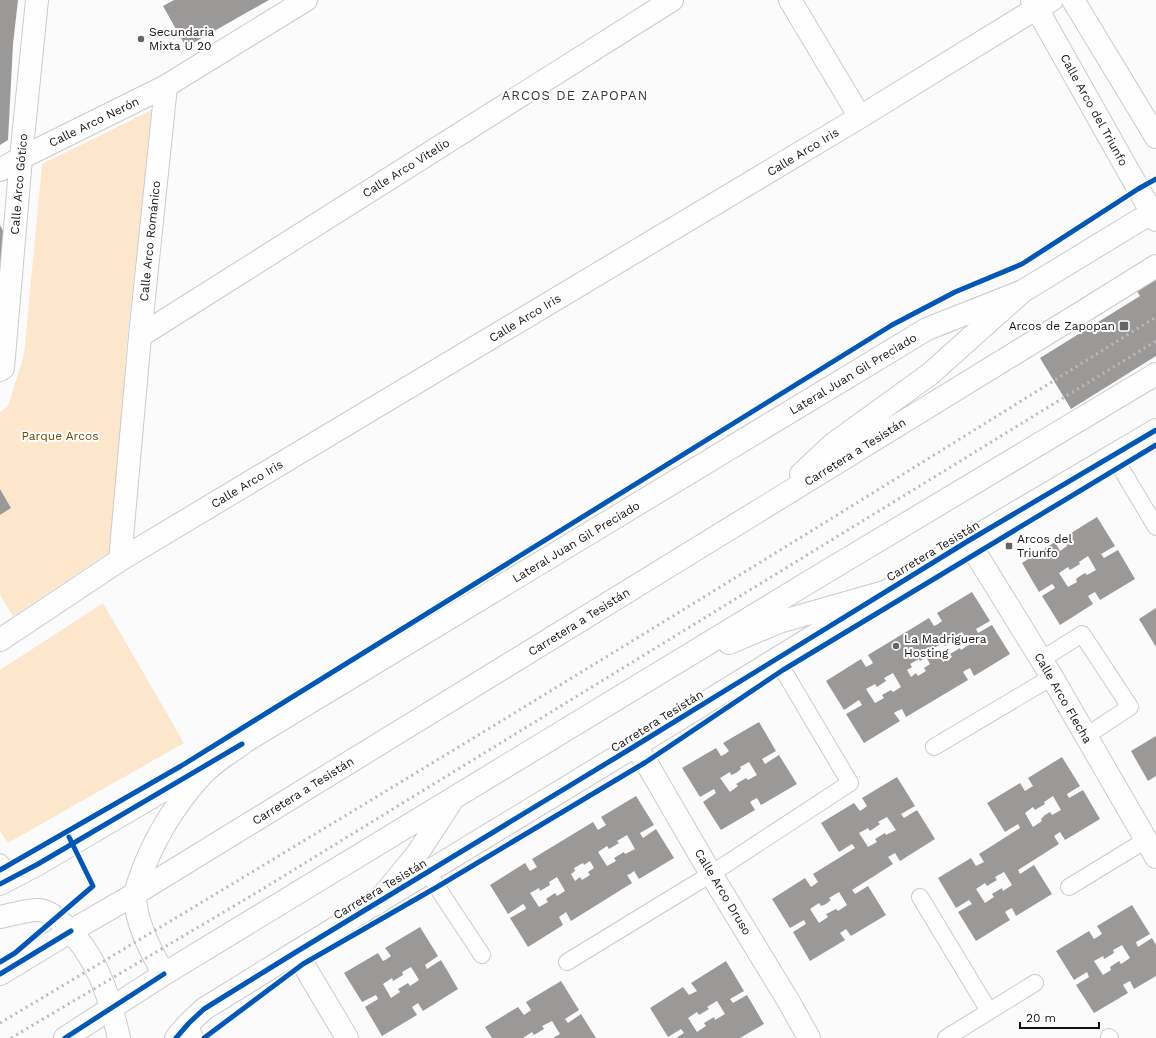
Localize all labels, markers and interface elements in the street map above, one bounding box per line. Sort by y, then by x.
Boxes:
place label: Secundaria Mixta U 20 [149,25,215,53]
marker: Secundaria Mixta U 20 [136,34,146,44]
street label: Calle Arco del Triunfo [1057,51,1131,169]
district label: ARCOS DE ZAPOPAN [502,88,648,103]
street label: Calle Arco Nerón [47,94,141,150]
street label: Calle Arco Iris [764,125,842,179]
street label: Calle Arco Gótico [8,133,30,235]
street label: Calle Arco Vitelio [360,136,452,200]
street label: Calle Arco Románico [137,180,163,302]
street label: Calle Arco Iris [486,291,564,345]
place label: Arcos de Zapopan [1009,319,1115,333]
marker: Arcos de Zapopan [1118,320,1130,332]
street label: Lateral Juan Gil Preciado [787,330,919,418]
street label: Carretera a Tesistán [802,415,908,489]
park label: Parque Arcos [21,429,99,443]
street label: Calle Arco Iris [208,457,286,511]
street label: Lateral Juan Gil Preciado [510,498,642,586]
street label: Carretera Tesistán [884,518,982,584]
place label: Arcos del Triunfo [1017,532,1072,560]
marker: Arcos del Triunfo [1004,541,1014,551]
street label: Carretera a Tesistán [526,585,632,659]
place label: La Madriguera Hosting [904,632,987,660]
marker: La Madriguera Hosting [891,641,901,651]
street label: Calle Arco Flecha [1031,650,1095,746]
street label: Carretera Tesistán [608,687,706,755]
street label: Carretera a Tesistán [250,754,356,828]
street label: Calle Arco Druso [692,846,754,938]
street label: Carretera Tesistán [331,856,429,922]
scale bar [1020,1004,1099,1030]
text: 20 m [1026,1011,1056,1025]

